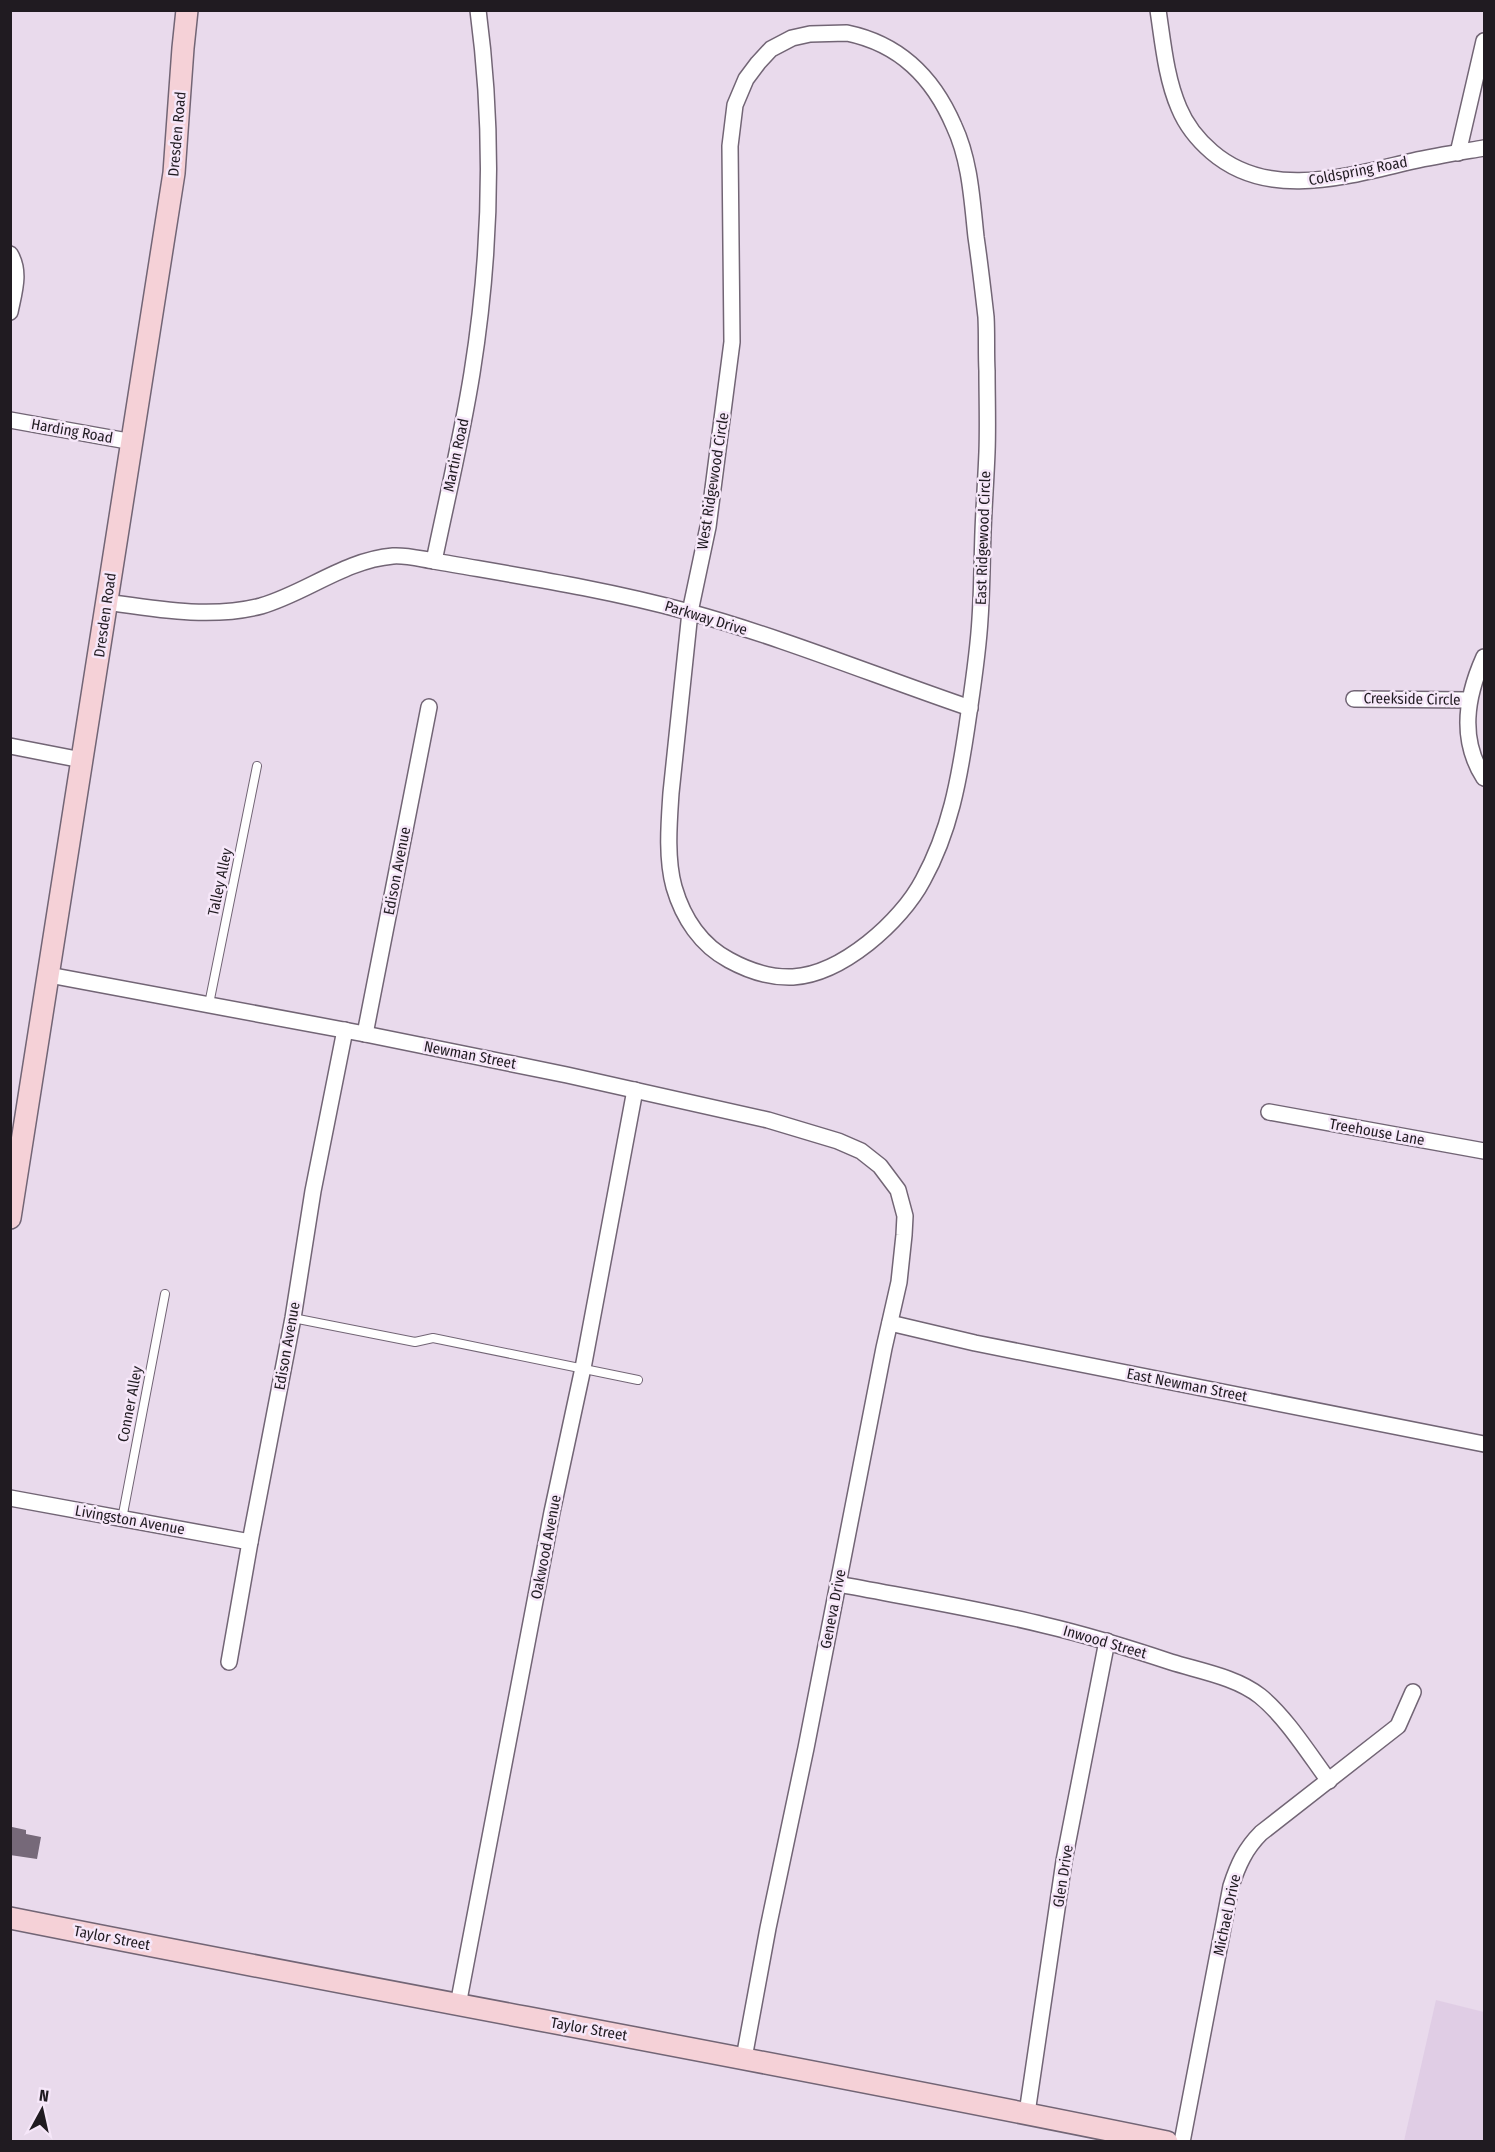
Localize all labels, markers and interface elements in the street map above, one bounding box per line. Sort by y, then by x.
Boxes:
street label: Dresden Road [164,91,190,177]
street label: Coldspring Road [1307,153,1409,189]
street label: West Ridgewood Circle [693,411,733,551]
street label: Harding Road [30,415,114,447]
street label: Martin Road [439,417,473,493]
street label: East Ridgewood Circle [972,471,994,605]
street label: Dresden Road [90,571,120,659]
street label: Parkway Drive [663,597,749,639]
street label: Creekside Circle [1363,689,1461,709]
street label: Edison Avenue [380,825,414,917]
street label: Talley Alley [204,846,236,917]
street label: Newman Street [422,1037,518,1073]
street label: Treehouse Lane [1328,1115,1426,1149]
street label: Edison Avenue [270,1300,304,1392]
street label: Conner Alley [114,1364,146,1443]
street label: East Newman Street [1125,1364,1249,1406]
street label: Oakwood Avenue [527,1493,565,1601]
street label: Livingston Avenue [74,1501,186,1539]
street label: Geneva Drive [816,1568,850,1650]
street label: Inwood Street [1061,1622,1149,1663]
street label: Glen Drive [1049,1843,1077,1909]
street label: Michael Drive [1210,1873,1244,1957]
street label: Taylor Street [72,1922,152,1954]
street label: Taylor Street [549,2013,629,2045]
north arrow [12,2080,72,2140]
text: N [38,2086,50,2106]

